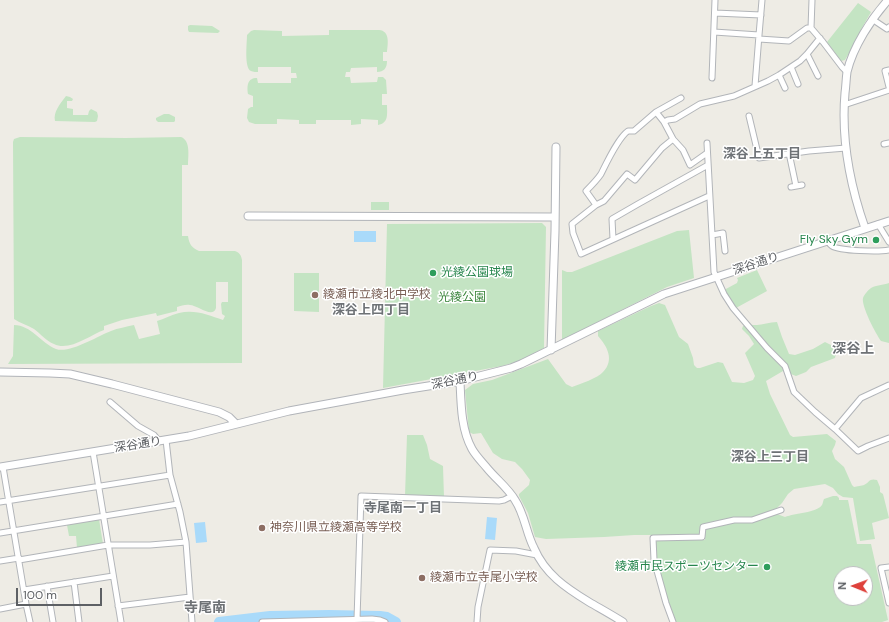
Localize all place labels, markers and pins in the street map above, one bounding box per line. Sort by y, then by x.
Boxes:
place label: Fly Sky Gym [800,233,868,247]
marker: Fly Sky Gym [871,235,881,245]
place label: 光綾公園球場 [441,266,513,280]
marker: 光綾公園球場 [428,268,438,278]
place label: 綾瀬市立綾北中学校 [323,288,431,302]
marker: 綾瀬市立綾北中学校 [310,290,320,300]
place label: 神奈川県立綾瀬高等学校 [270,521,402,535]
marker: 神奈川県立綾瀬高等学校 [257,523,267,533]
place label: 綾瀬市民スポーツセンター [615,560,759,574]
marker: 綾瀬市民スポーツセンター [762,562,772,572]
place label: 綾瀬市立寺尾小学校 [430,571,538,585]
marker: 綾瀬市立寺尾小学校 [417,573,427,583]

